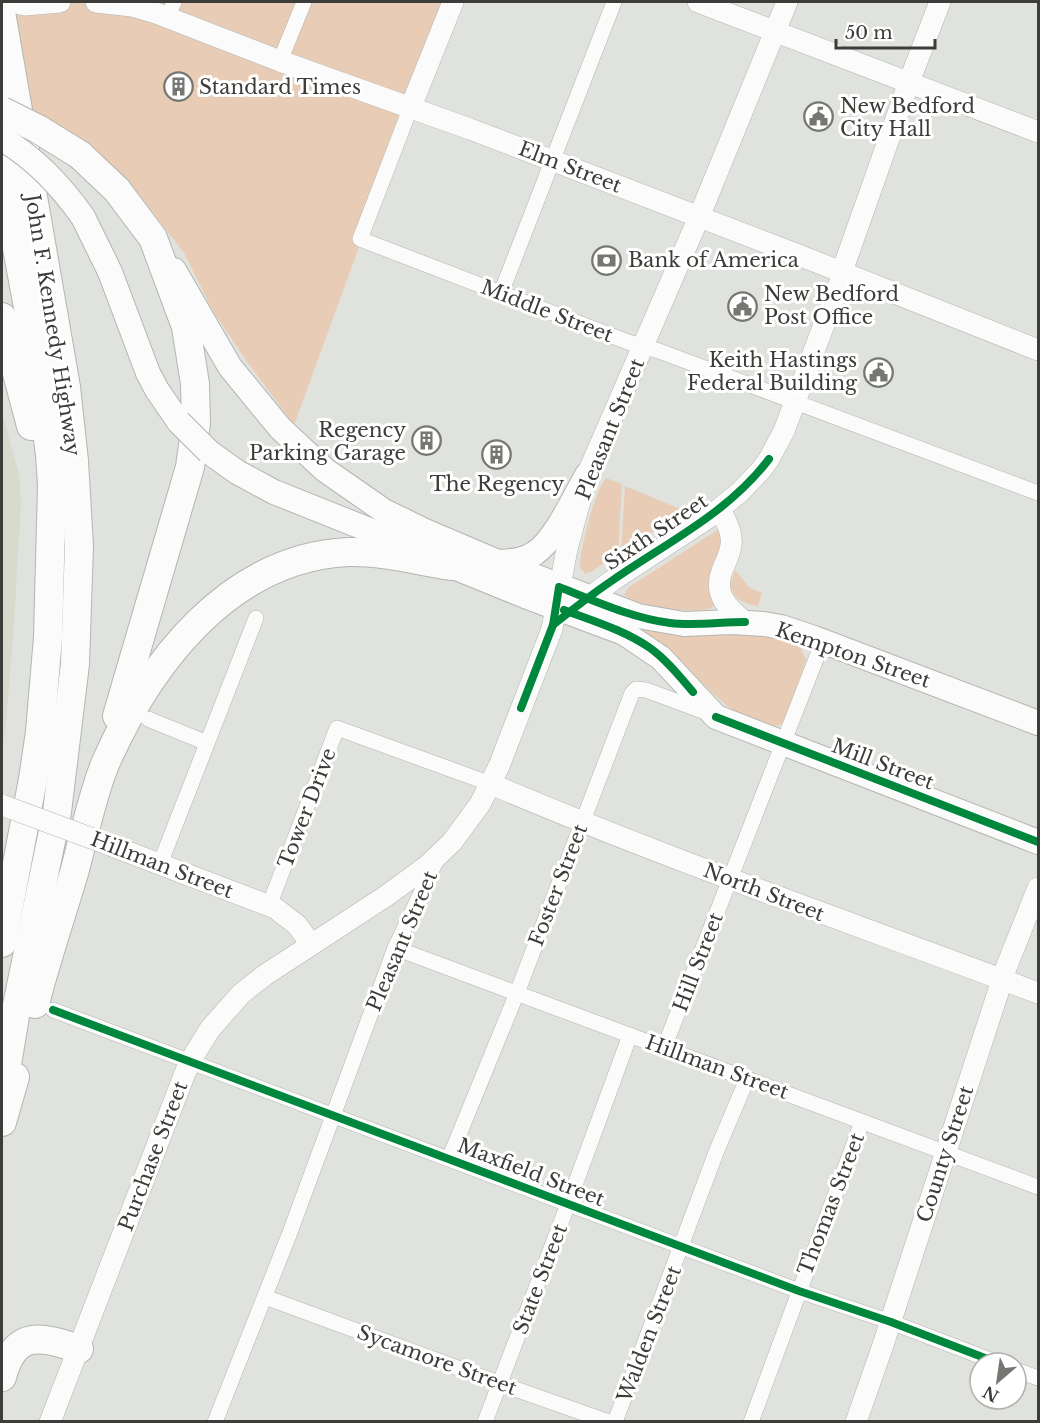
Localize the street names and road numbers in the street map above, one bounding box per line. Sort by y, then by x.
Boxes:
street label: Elm Street [515,136,625,198]
street label: John F. Kennedy Highway [20,189,86,458]
street label: Middle Street [478,275,617,347]
street label: Pleasant Street [571,354,649,503]
street label: Sixth Street [600,489,712,575]
street label: Kempton Street [773,617,934,693]
street label: Mill Street [829,734,938,795]
street label: Tower Drive [273,745,341,871]
street label: Foster Street [524,820,592,949]
street label: Hillman Street [87,827,237,903]
street label: North Street [700,858,828,926]
street label: Pleasant Street [362,867,443,1015]
street label: Hill Street [668,909,728,1015]
street label: Hillman Street [642,1030,792,1104]
street label: Purchase Street [113,1077,193,1234]
street label: County Street [912,1082,978,1225]
street label: Thomas Street [793,1129,869,1279]
street label: Maxfield Street [454,1133,608,1211]
street label: State Street [508,1220,572,1338]
street label: Walden Street [612,1262,686,1406]
street label: Sycamore Street [354,1320,520,1400]

